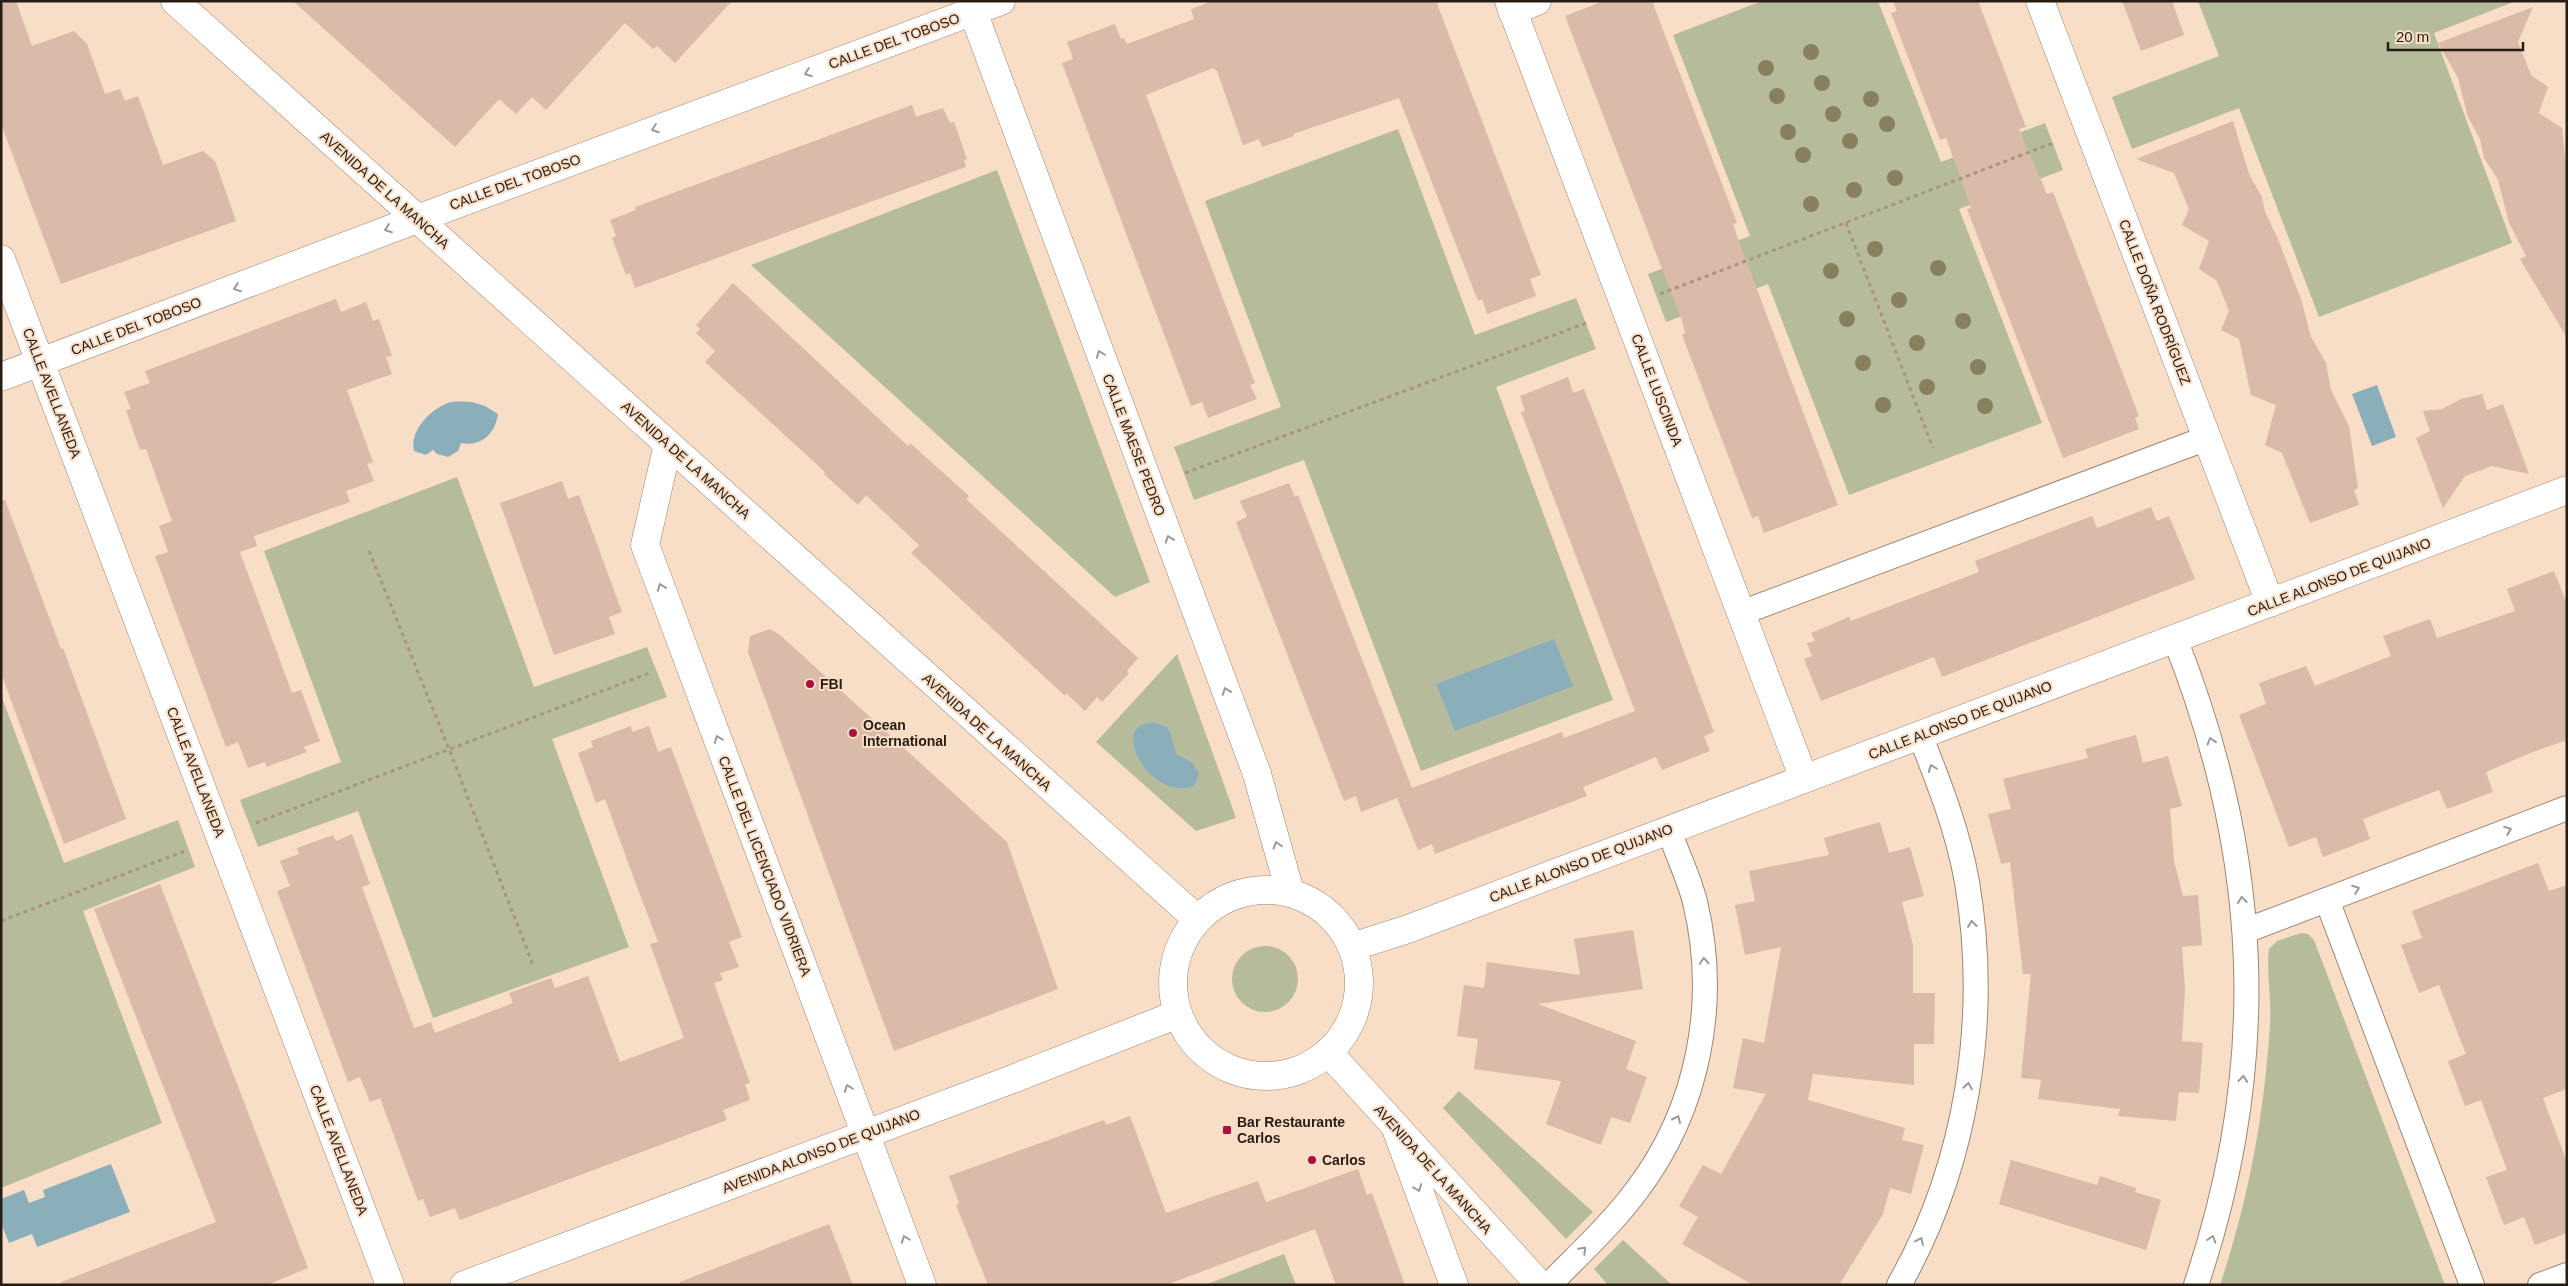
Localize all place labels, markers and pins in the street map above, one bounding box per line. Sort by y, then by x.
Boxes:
place label: FBI [820,676,843,692]
marker: FBI [804,678,816,690]
place label: Ocean International [863,717,947,749]
marker: Ocean International [847,727,859,739]
place label: Bar Restaurante Carlos [1237,1114,1345,1146]
marker: Bar Restaurante Carlos [1221,1124,1233,1136]
place label: Carlos [1322,1152,1366,1168]
marker: Carlos [1306,1154,1318,1166]

